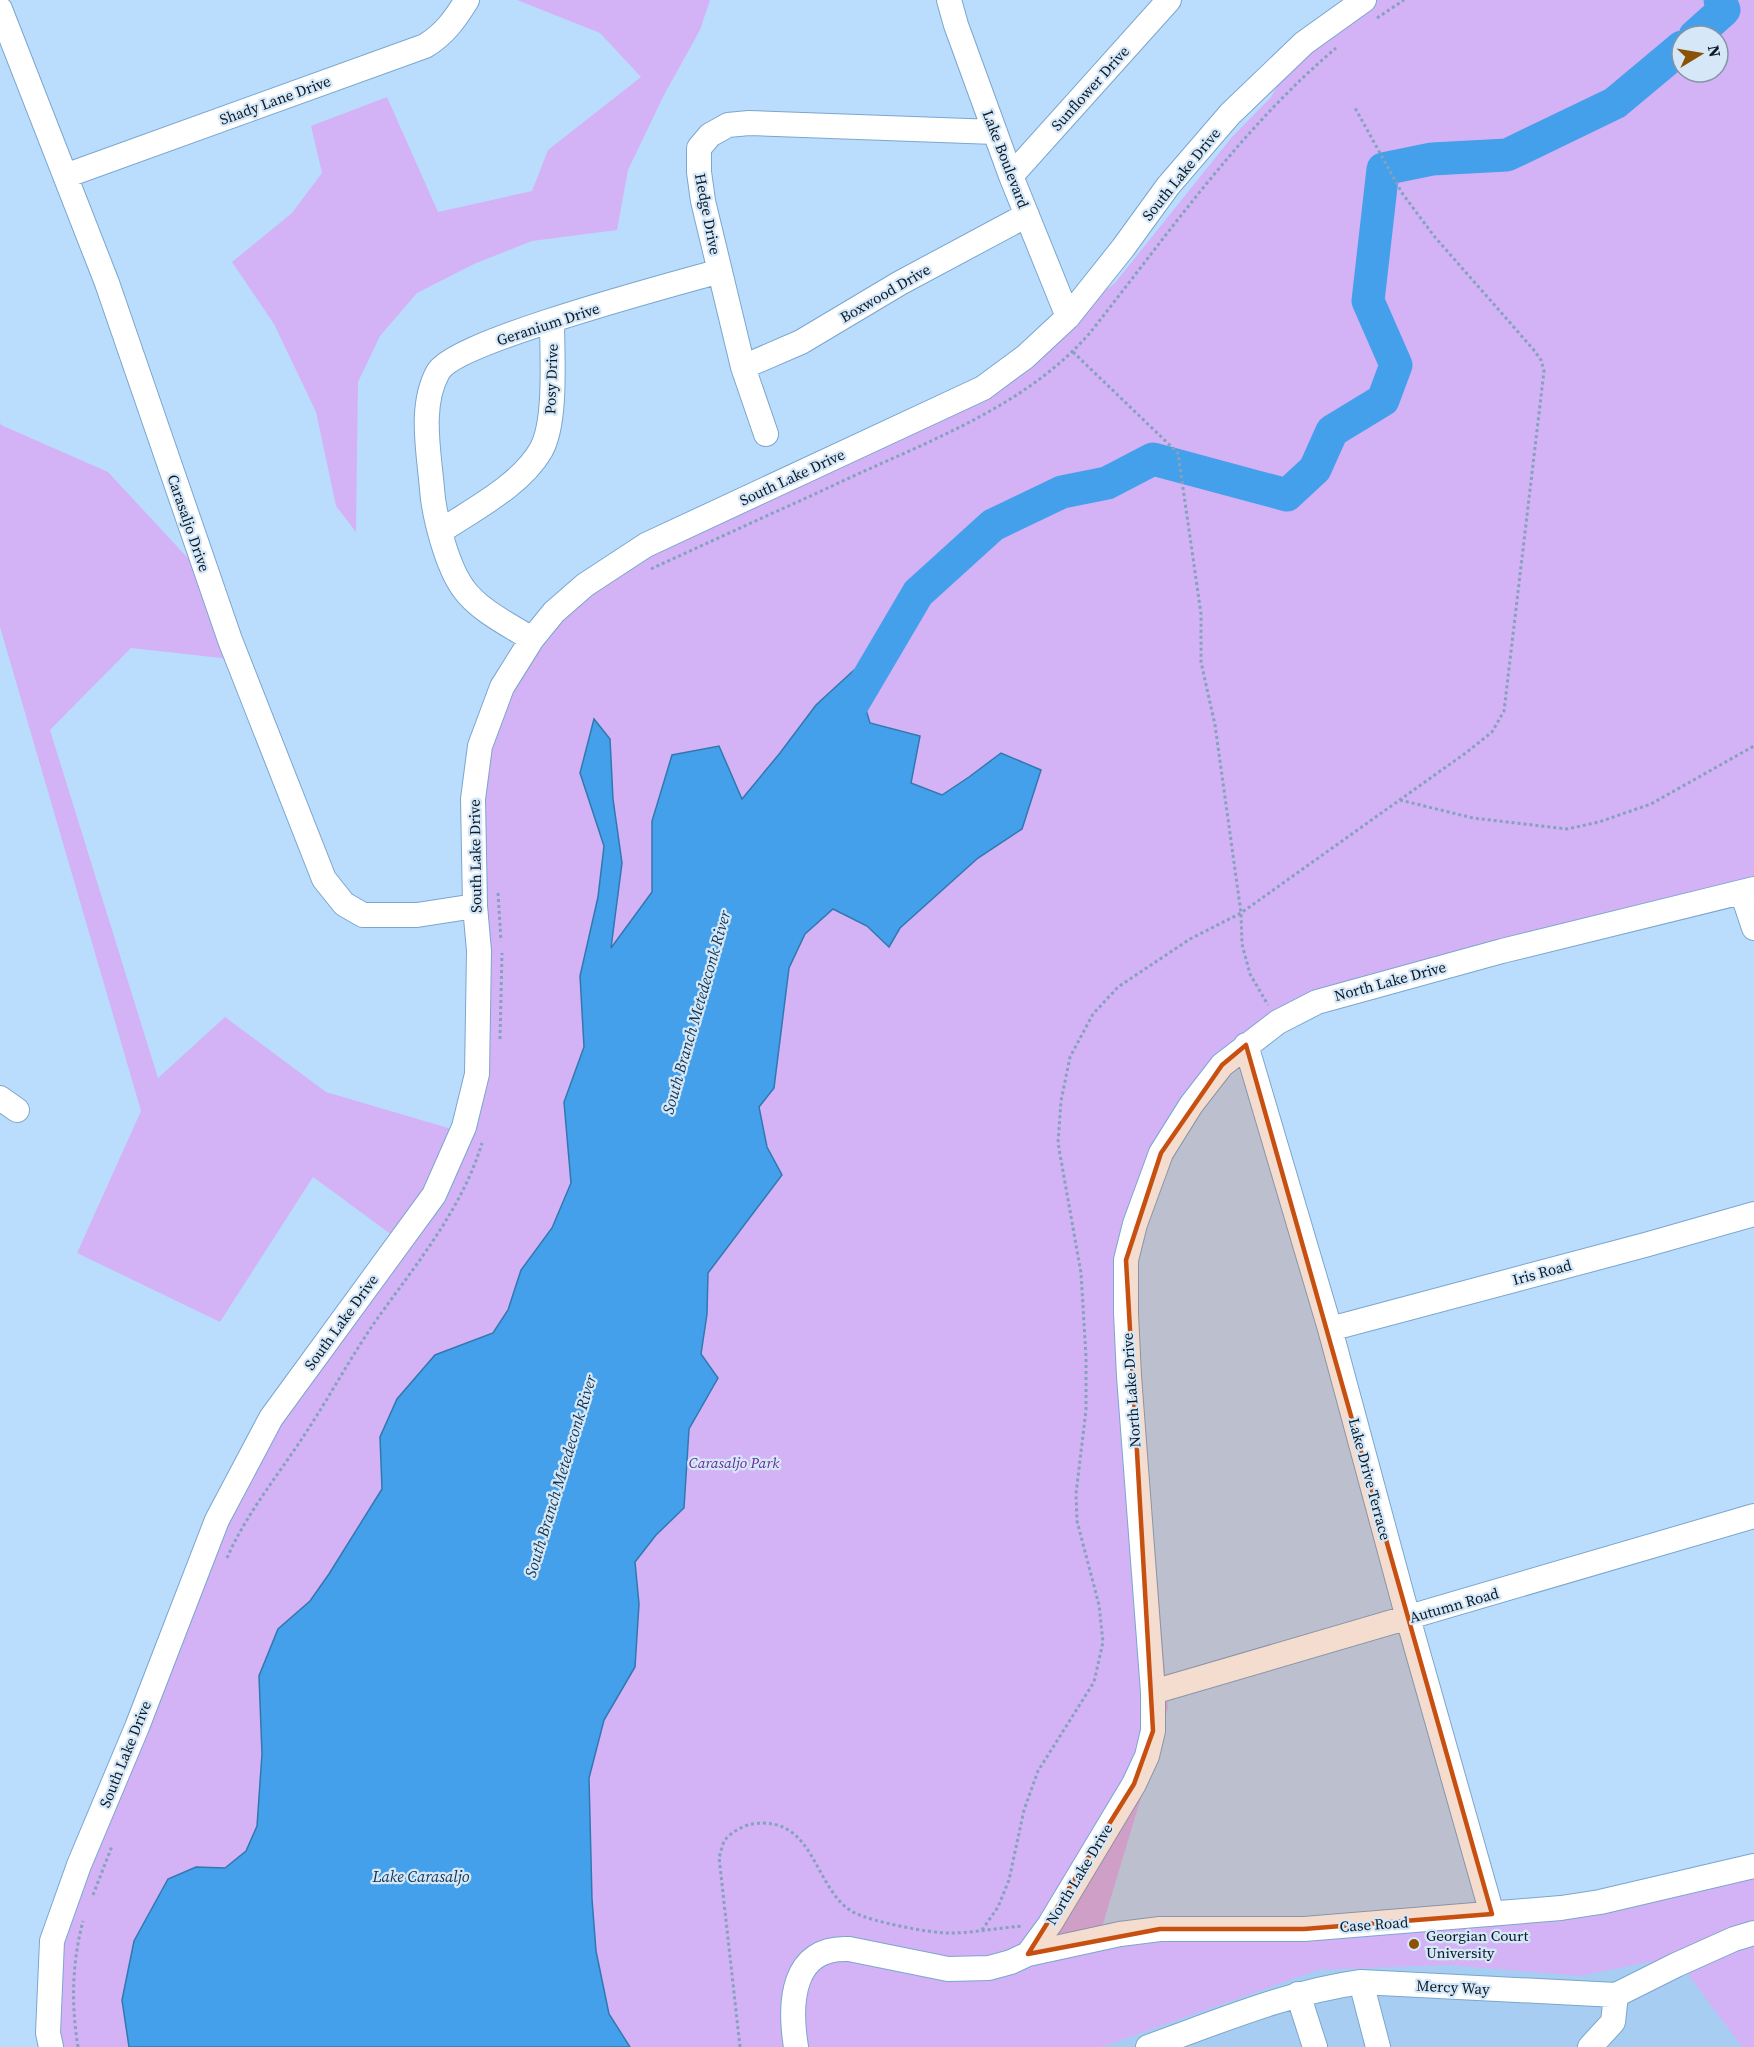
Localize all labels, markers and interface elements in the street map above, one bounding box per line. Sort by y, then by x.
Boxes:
north arrow [1670,24,1730,84]
street label: Sunflower Drive [1046,41,1134,135]
text: N [1703,43,1727,59]
street label: Shady Lane Drive [217,70,334,130]
street label: Lake Boulevard [978,107,1035,212]
street label: South Lake Drive [1137,123,1225,225]
street label: Hedge Drive [690,172,726,257]
street label: Boxwood Drive [836,258,934,327]
street label: Geranium Drive [494,297,603,351]
street label: Posy Drive [539,343,563,415]
street label: South Lake Drive [736,443,848,511]
street label: Carasaljo Drive [163,472,216,575]
street label: South Lake Drive [464,799,486,913]
water label: South Branch Metedeconk River [656,907,736,1116]
street label: North Lake Drive [1332,956,1449,1006]
street label: Iris Road [1510,1254,1574,1290]
street label: South Lake Drive [299,1270,383,1374]
street label: North Lake Drive [1116,1332,1145,1448]
water label: South Branch Metedeconk River [519,1371,602,1580]
street label: Lake Drive Terrace [1344,1416,1397,1543]
park label: Carasaljo Park [689,1452,780,1473]
street label: Autumn Road [1407,1582,1502,1628]
street label: South Lake Drive [94,1697,156,1811]
street label: North Lake Drive [1040,1819,1118,1929]
water label: Lake Carasaljo [371,1865,470,1887]
street label: Case Road [1339,1911,1410,1937]
place label: Georgian Court University [1426,1925,1529,1963]
marker: Georgian Court University [1407,1937,1421,1951]
street label: Mercy Way [1416,1975,1491,1999]

